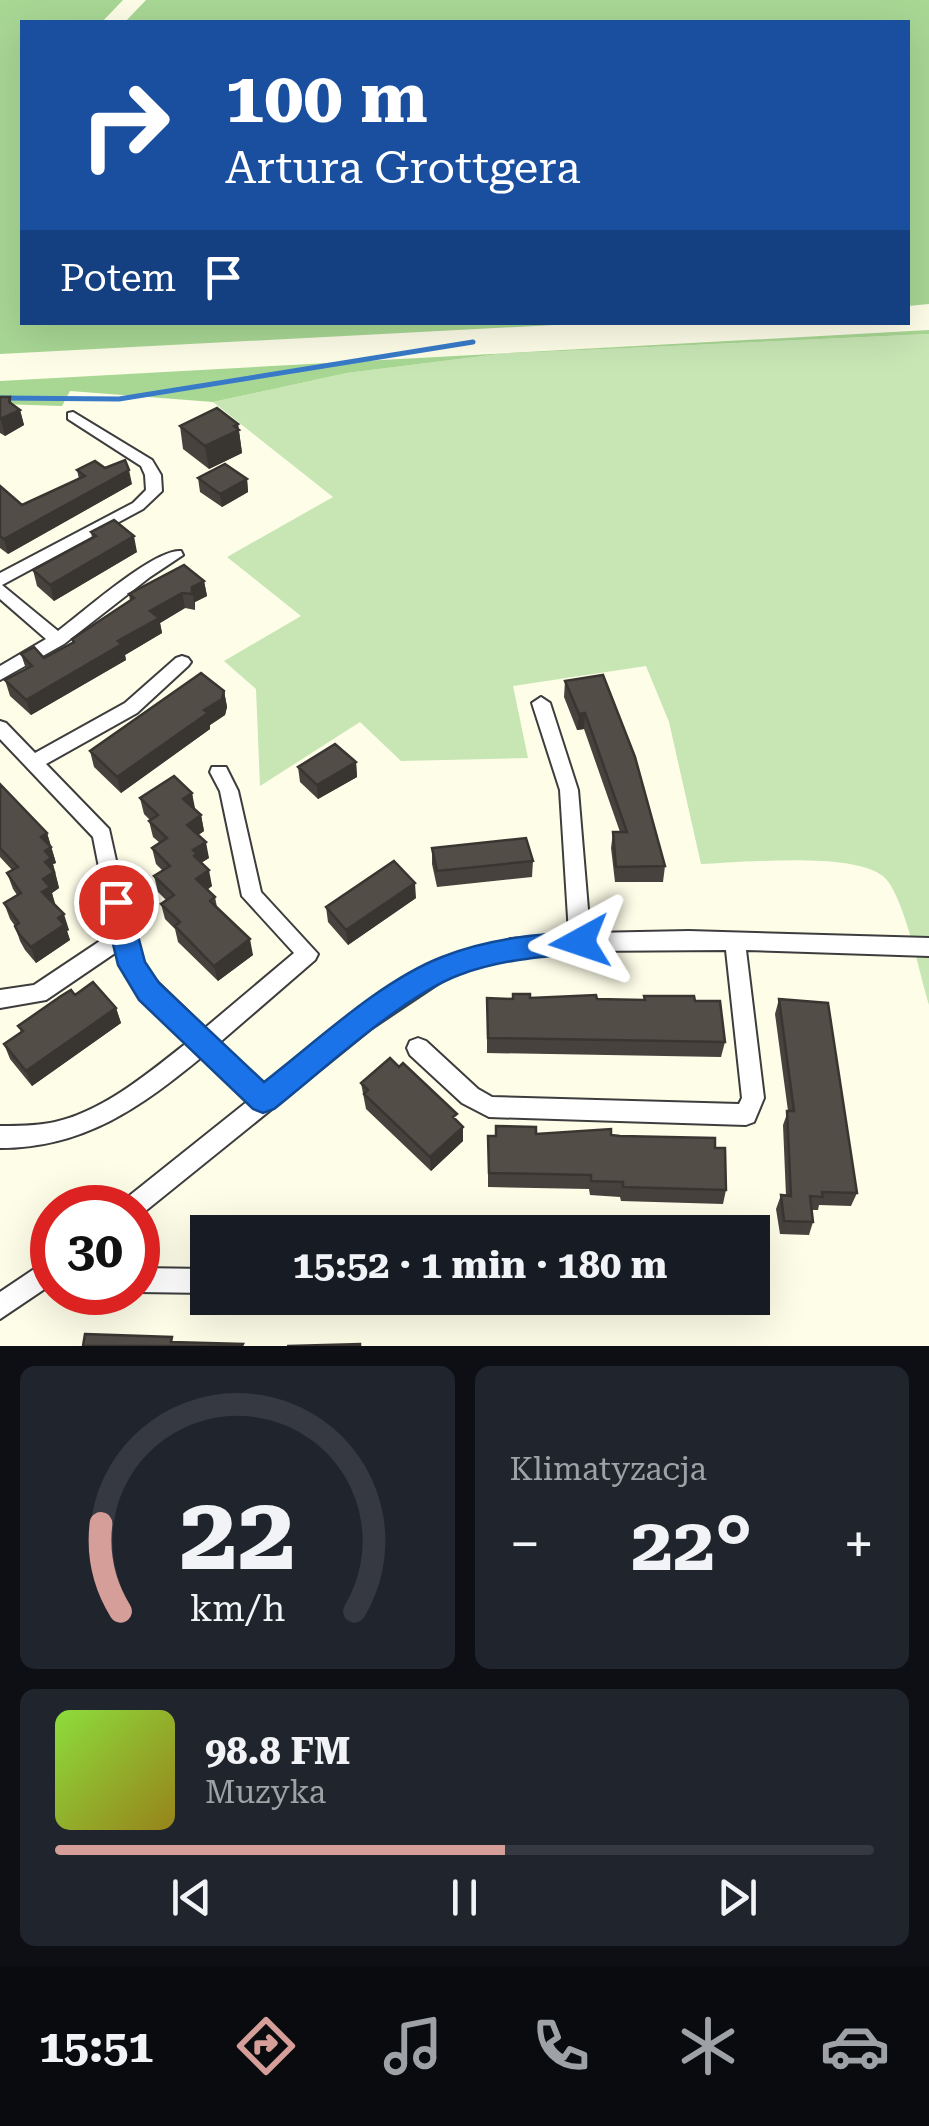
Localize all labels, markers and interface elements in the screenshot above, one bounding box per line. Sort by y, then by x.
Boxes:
text: 100 m [225,57,428,139]
icon: right [60,60,190,190]
text: Artura Grottgera [225,141,581,194]
icon: arrive [196,250,251,305]
text: Potem [60,256,176,300]
pin [74,860,159,945]
icon: arrive [89,875,144,930]
position arrow [528,890,632,994]
speed limit sign: 30 [30,1185,160,1315]
text: 15:52 · 1 min · 180 m [293,1243,667,1287]
text: Klimatyzacja [510,1450,707,1488]
text: 22 [179,1473,295,1594]
text: 22° [631,1500,752,1588]
text: − [510,1512,540,1576]
text: + [843,1512,874,1576]
text: km/h [189,1588,285,1630]
text: 98.8 FM [205,1729,351,1773]
text: Muzyka [205,1773,326,1811]
icon: previous [164,1870,219,1925]
icon: pause [437,1870,492,1925]
icon: next [710,1870,765,1925]
icon: directions [231,2011,301,2081]
icon: music [378,2011,448,2081]
icon: phone [526,2011,596,2081]
icon: climate [673,2011,743,2081]
icon: car [820,2011,890,2081]
text: 15:51 [39,2020,154,2073]

